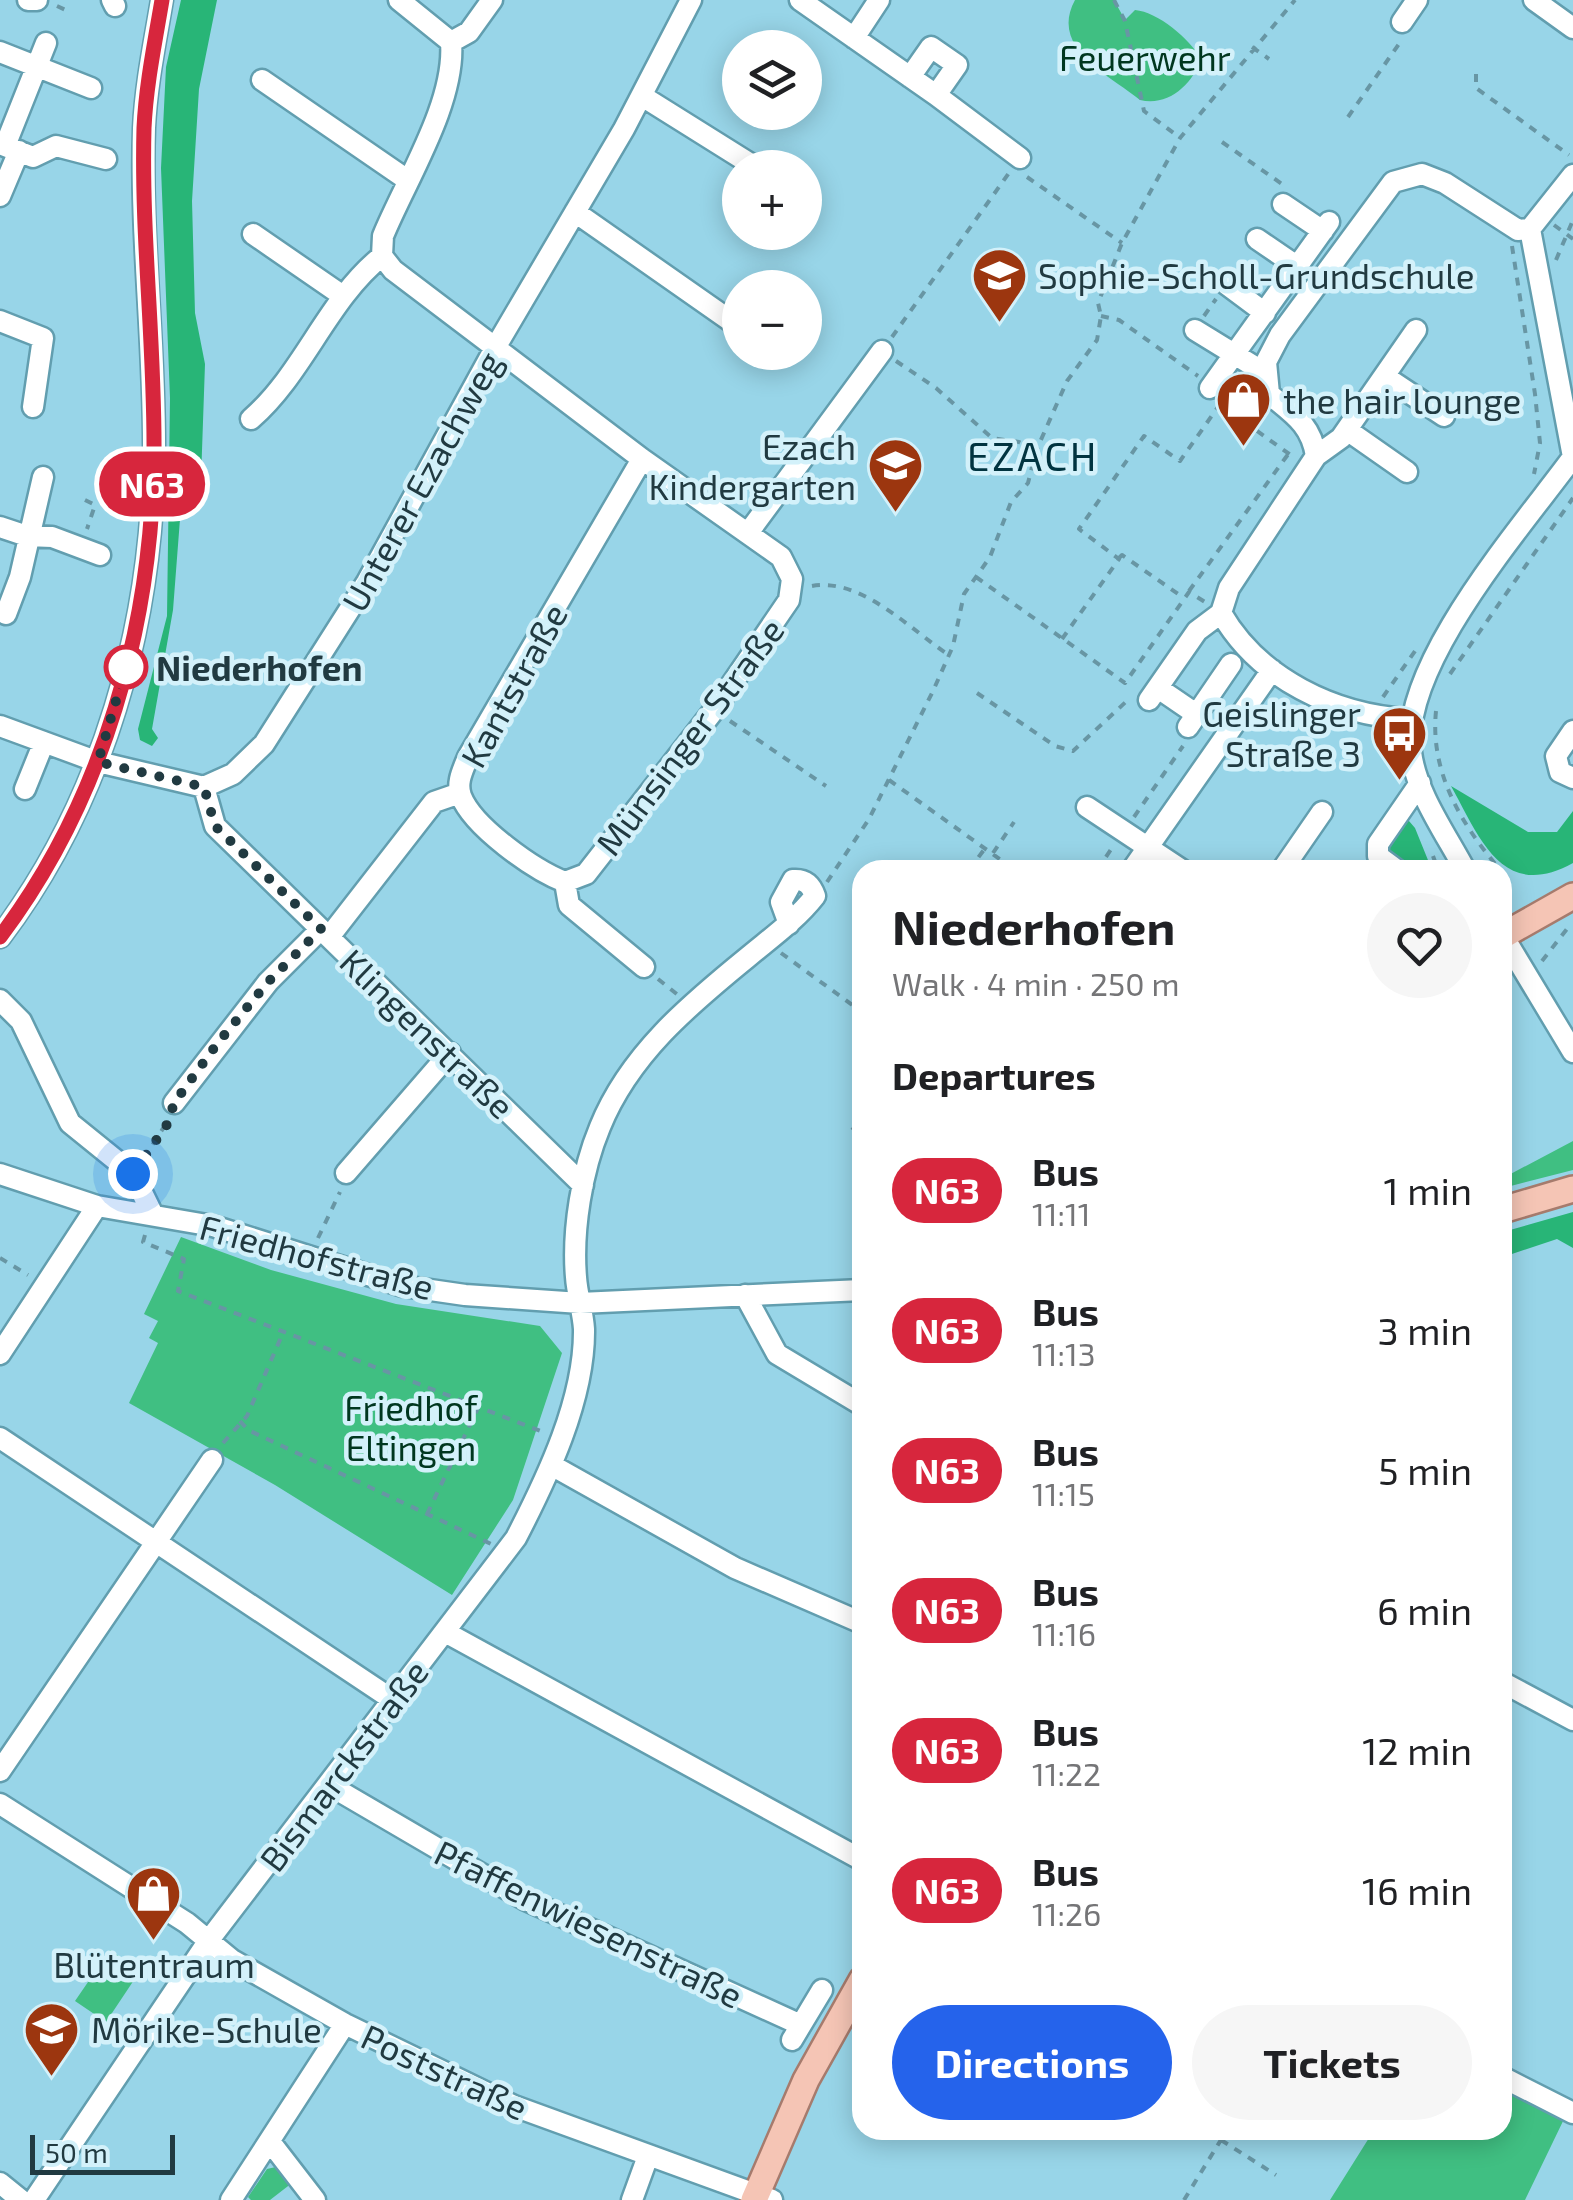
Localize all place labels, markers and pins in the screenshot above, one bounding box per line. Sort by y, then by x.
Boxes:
school or university icon: Sophie-Scholl-Grundschule [969,245,1029,324]
place label: Sophie-Scholl-Grundschule [1038,254,1474,296]
shop icon: the hair lounge [1214,370,1274,449]
place label: the hair lounge [1283,379,1521,421]
place label: Ezach Kindergarten [648,425,856,507]
school or university icon: Ezach Kindergarten [865,436,925,515]
marker: Niederhofen [105,646,147,688]
place label: Niederhofen [156,646,363,688]
place label: Geislinger Straße 3 [1202,692,1361,774]
bus stop icon: Geislinger Straße 3 [1370,703,1430,782]
shop icon: Blütentraum [124,1863,184,1942]
place label: Blütentraum [53,1943,255,1985]
school or university icon: Mörike-Schule [22,1999,82,2078]
place label: Mörike-Schule [91,2008,322,2050]

